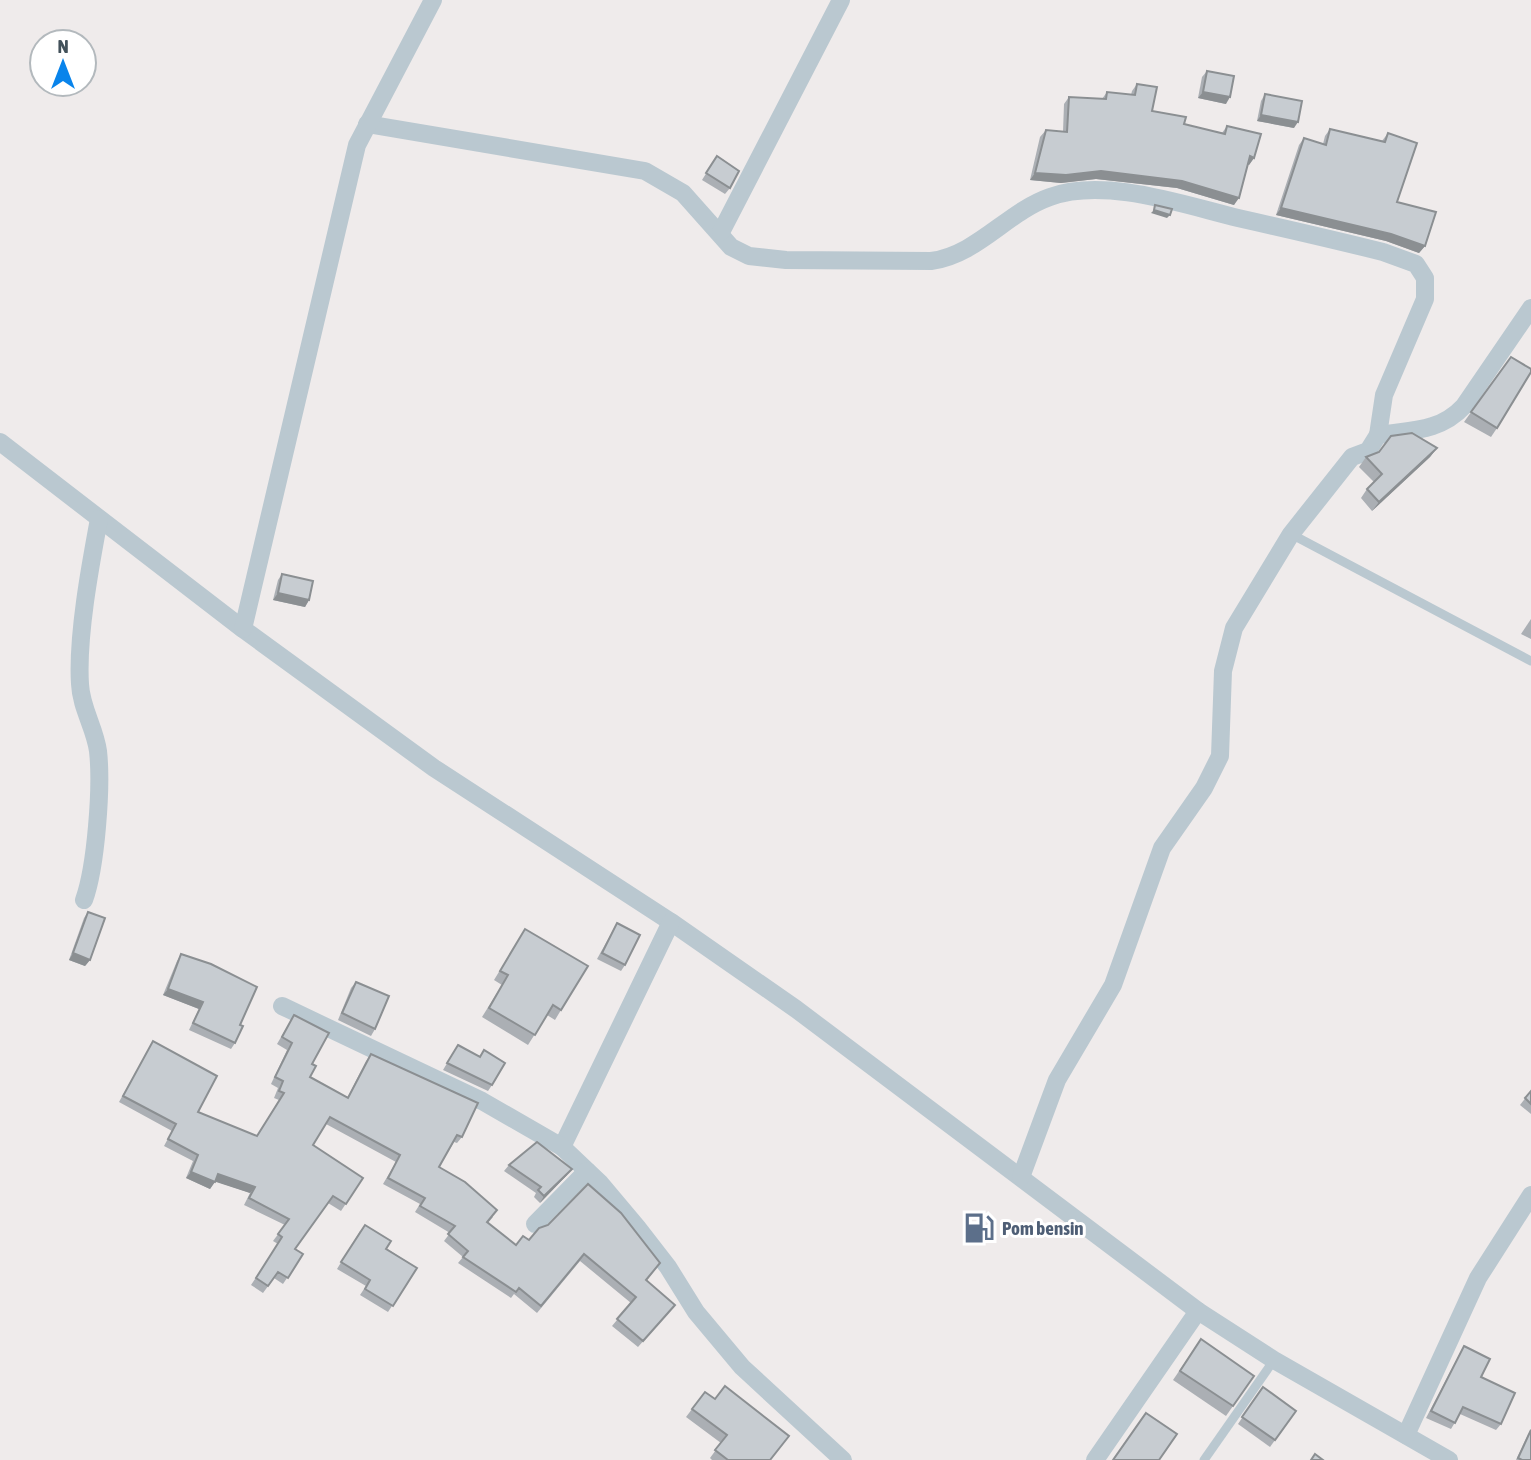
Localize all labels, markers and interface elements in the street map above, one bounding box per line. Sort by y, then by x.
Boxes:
north arrow [28,28,98,98]
text: N [57,35,69,57]
fuel station icon: Pom bensin [962,1211,996,1245]
place label: Pom bensin [1002,1217,1083,1239]

